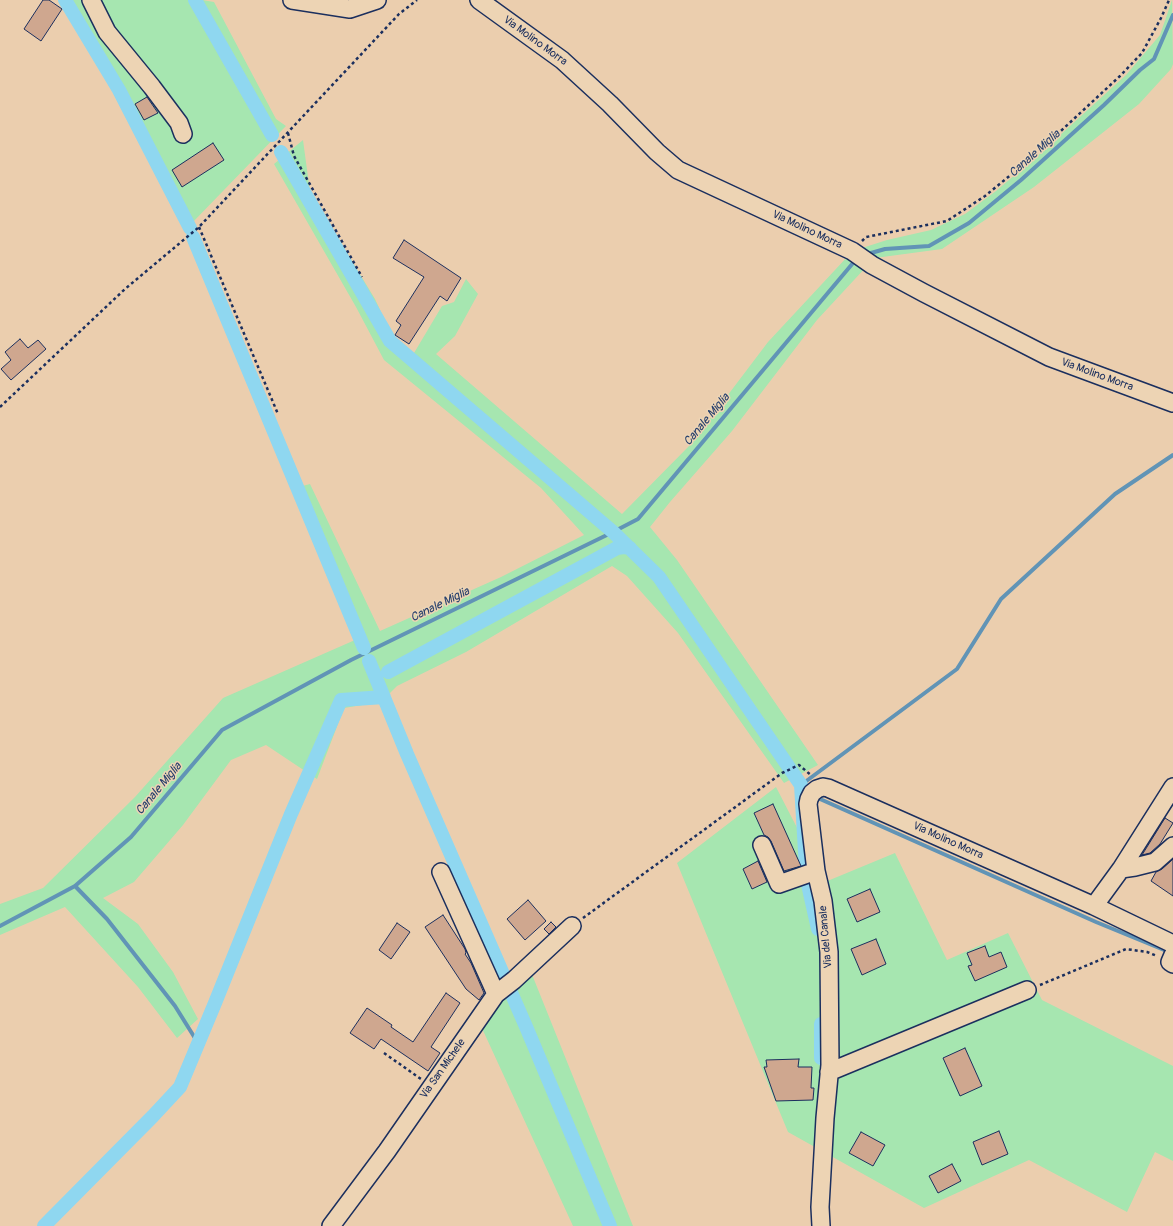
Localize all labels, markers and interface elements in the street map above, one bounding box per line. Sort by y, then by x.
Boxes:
street label: Via Molino Morra [500,13,570,69]
water label: Canale Miglia [1006,127,1064,181]
street label: Via Molino Morra [770,208,844,252]
street label: Via Molino Morra [1059,356,1135,394]
water label: Canale Miglia [681,391,733,449]
water label: Canale Miglia [408,585,472,625]
water label: Canale Miglia [133,760,185,818]
street label: Via Molino Morra [911,820,985,862]
street label: Via del Canale [817,905,835,969]
street label: Via San Michele [418,1037,468,1101]

